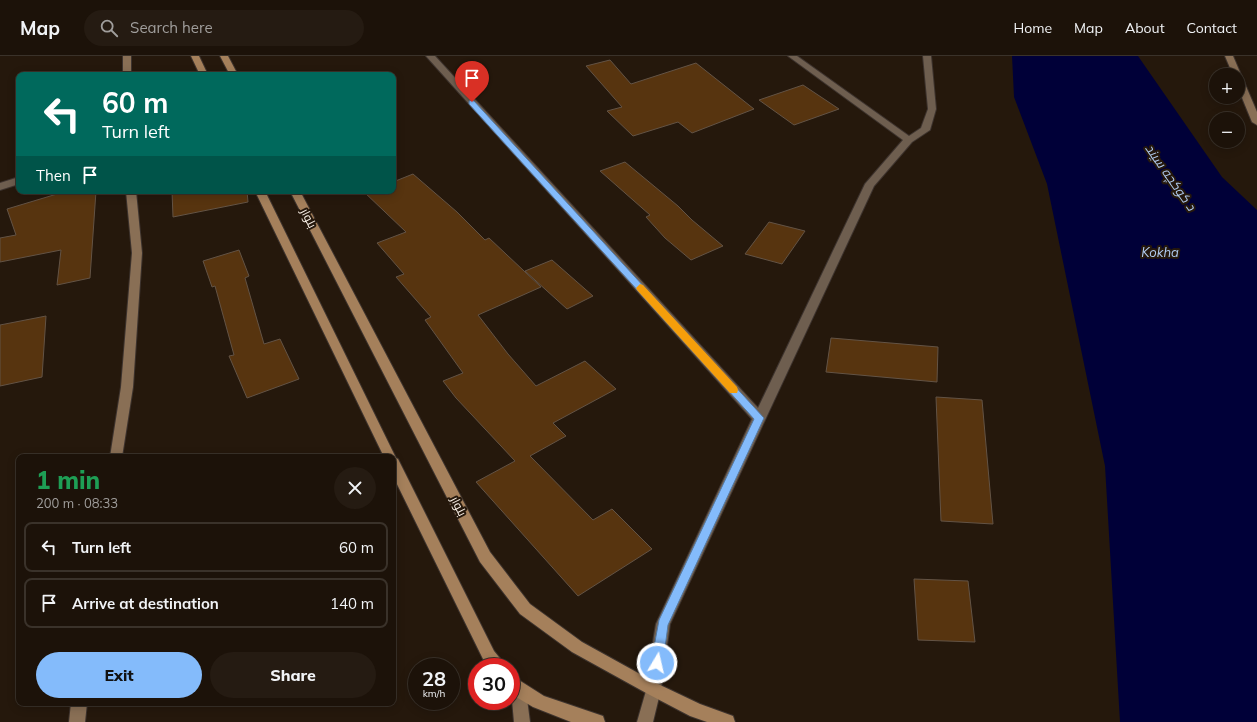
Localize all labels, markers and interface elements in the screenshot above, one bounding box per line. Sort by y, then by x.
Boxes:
search box [84,10,364,46]
text: Map [20,16,60,40]
icon: search [98,17,120,39]
text: Search here [130,18,213,37]
text: Home [1013,19,1052,37]
text: Map [1074,19,1103,37]
text: About [1125,19,1165,37]
text: Contact [1187,19,1237,37]
pin [455,61,489,102]
icon: arrive [461,67,483,89]
map controls [1209,68,1245,148]
button: + [1209,68,1245,104]
text: 60 m [102,85,168,120]
icon: left [36,88,88,140]
button: − [1209,112,1245,148]
text: Turn left [102,120,170,143]
water label: د کوکچه سیند [1141,141,1200,215]
icon: arrive [79,164,101,186]
text: Then [36,166,71,185]
street label: بلوار [297,205,320,230]
water label: Kokha [1141,244,1179,260]
text: 1 min [36,465,100,495]
button: close [334,467,376,509]
street label: بلوار [447,493,470,518]
text: 200 m · 08:33 [36,495,118,511]
icon: left [38,536,60,558]
text: Turn left [72,538,131,557]
text: 60 m [339,538,374,557]
icon: arrive [38,592,60,614]
text: Arrive at destination [72,594,219,613]
text: 140 m [330,594,374,613]
position arrow [636,642,678,684]
button: Exit [36,652,202,698]
button: Share [210,652,376,698]
speed limit sign: 30 [468,658,520,710]
text: 28 [422,666,446,691]
text: km/h [423,687,445,700]

